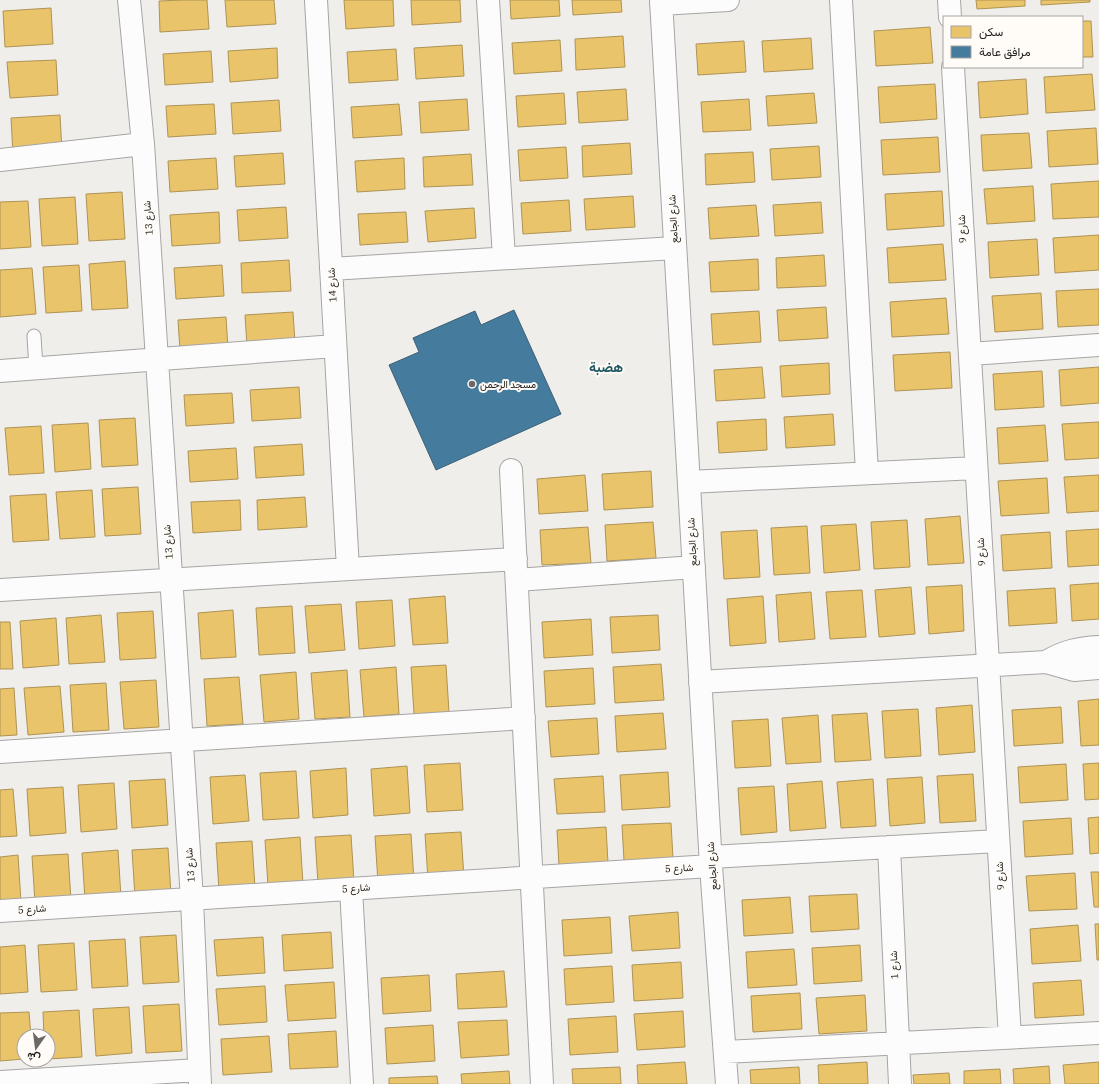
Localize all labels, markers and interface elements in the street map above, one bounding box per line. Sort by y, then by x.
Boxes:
legend [943,16,1083,68]
text: سكن [979,24,1003,40]
text: مرافق عامة [979,44,1031,60]
street label: شارع الجامع [665,194,681,244]
street label: شارع 13 [140,200,156,236]
street label: شارع 9 [955,214,969,244]
street label: شارع 14 [325,267,339,303]
district label: هضبة [589,358,623,376]
place label: مسجد الرحمن [480,378,536,391]
marker: مسجد الرحمن [467,379,477,389]
street label: شارع الجامع [684,517,700,567]
street label: شارع 13 [160,524,176,560]
street label: شارع 9 [974,537,988,567]
street label: شارع الجامع [704,841,720,891]
street label: شارع 13 [182,847,198,883]
street label: شارع 5 [664,861,694,875]
street label: شارع 9 [993,861,1007,891]
street label: شارع 5 [341,881,371,895]
street label: شارع 5 [17,902,47,916]
street label: شارع 1 [887,950,901,980]
north arrow [16,1028,56,1068]
text: ش [25,1049,42,1066]

